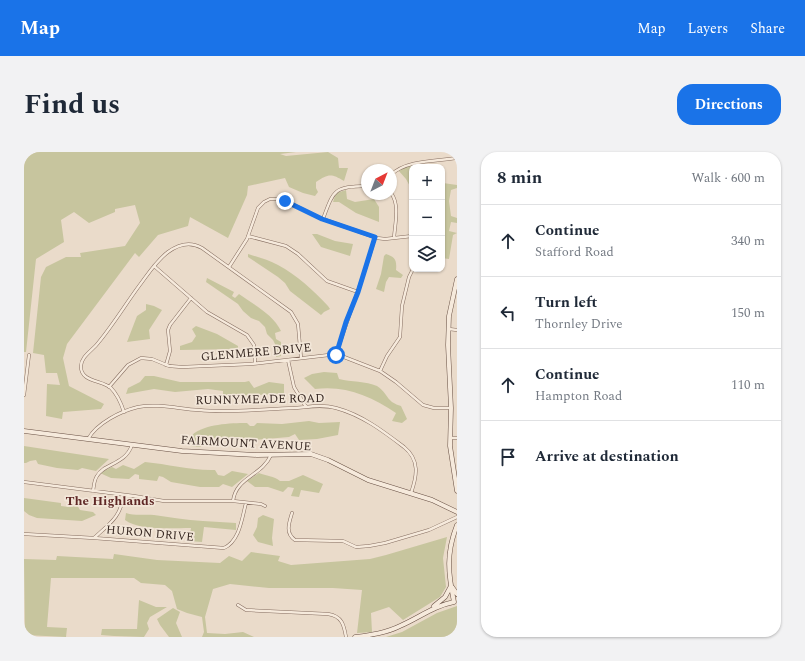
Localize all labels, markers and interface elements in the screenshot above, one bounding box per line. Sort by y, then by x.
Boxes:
text: Map [20,14,60,43]
text: Map [637,18,666,39]
text: Layers [688,18,728,39]
text: Share [750,18,785,39]
text: Find us [24,83,120,126]
button: Directions [677,84,781,125]
north arrow [361,164,397,200]
map controls [409,164,445,272]
button: + [409,164,445,200]
text: 8 min [497,165,542,191]
text: Walk · 600 m [691,168,765,188]
route end [276,192,294,210]
button: − [409,200,445,236]
text: Continue [535,219,600,242]
icon: ahead [497,230,519,252]
text: 340 m [731,231,765,251]
button: layers [409,236,445,272]
text: Stafford Road [535,242,614,262]
text: Turn left [535,291,597,314]
icon: left [497,302,519,324]
text: 150 m [731,303,765,323]
text: Thornley Drive [535,314,623,334]
street label: GLENMERE DRIVE [200,338,312,367]
route start [327,346,345,364]
text: Continue [535,363,600,386]
icon: ahead [497,374,519,396]
text: 110 m [731,375,765,395]
text: Hampton Road [535,386,622,406]
street label: RUNNYMEADE ROAD [195,389,325,410]
street label: FAIRMOUNT AVENUE [180,431,312,456]
text: Arrive at destination [535,445,679,468]
icon: arrive [497,446,519,468]
district label: The Highlands [65,491,155,511]
street label: HURON DRIVE [105,520,195,547]

